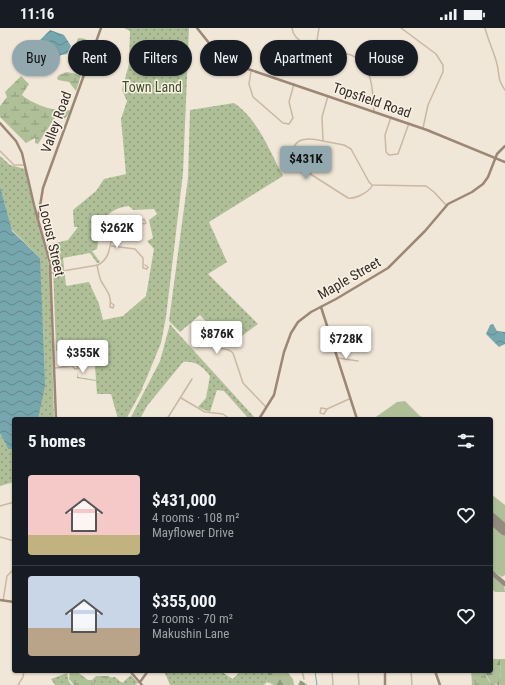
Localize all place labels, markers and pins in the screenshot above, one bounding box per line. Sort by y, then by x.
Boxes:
pin: $431K [278,146,334,180]
pin: $262K [89,215,145,249]
pin: $876K [189,321,245,355]
pin: $728K [318,326,374,360]
pin: $355K [55,340,111,374]

